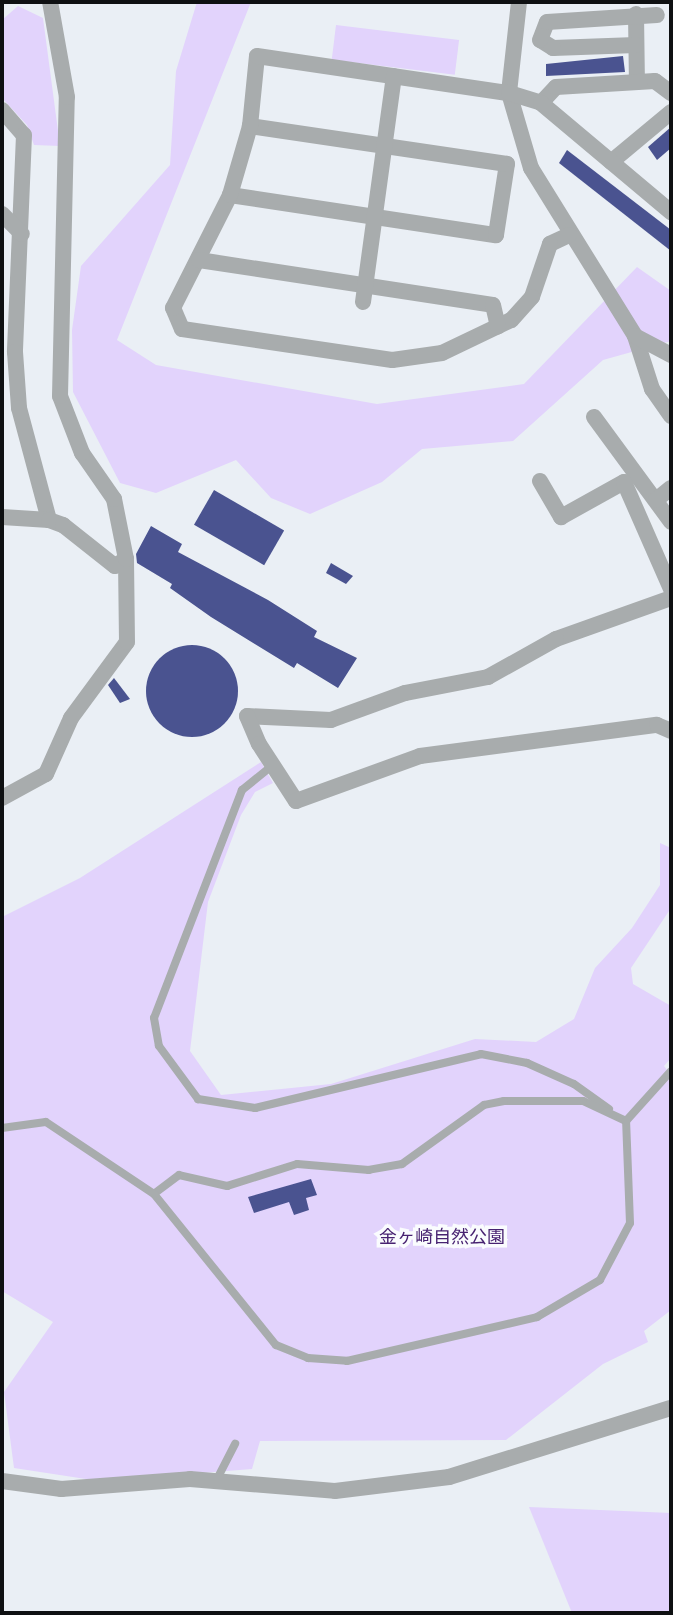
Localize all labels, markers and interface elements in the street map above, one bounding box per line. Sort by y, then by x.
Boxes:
park label: 金ヶ崎自然公園 [379,1226,505,1248]

